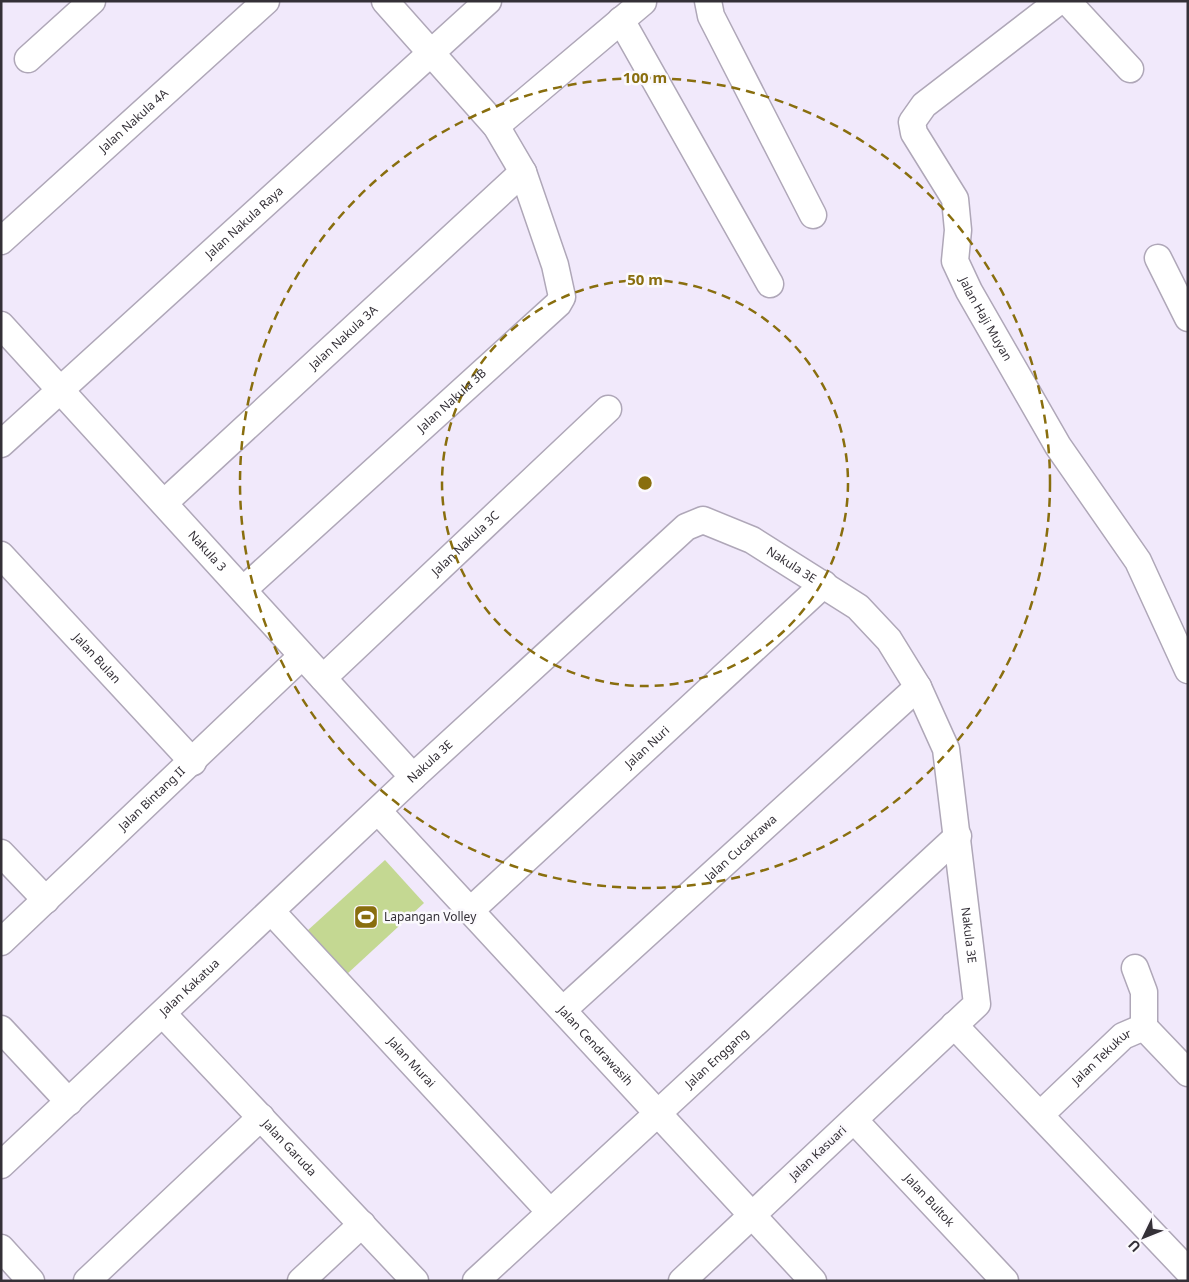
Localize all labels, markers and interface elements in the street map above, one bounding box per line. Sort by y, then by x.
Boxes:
text: 100 m [623,67,667,87]
street label: Jalan Nakula 4A [94,85,172,157]
street label: Jalan Nakula Raya [201,182,287,263]
text: 50 m [627,269,663,289]
street label: Jalan Haji Muyan [955,273,1016,364]
street label: Jalan Nakula 3A [304,301,381,374]
street label: Jalan Nakula 3B [413,364,490,437]
centre of rings [636,474,654,492]
street label: Jalan Nakula 3C [427,507,503,580]
street label: Nakula 3 [185,527,231,575]
street label: Nakula 3E [763,542,820,587]
street label: Jalan Bulan [69,628,125,687]
street label: Jalan Nuri [620,722,673,772]
street label: Nakula 3E [403,736,456,786]
street label: Jalan Bintang II [114,763,188,835]
street label: Jalan Cucakrawa [700,811,780,886]
sports icon: Lapangan Volley [353,904,379,930]
street label: Nakula 3E [957,906,981,964]
place label: Lapangan Volley [384,908,477,925]
street label: Jalan Kakatua [155,955,223,1020]
street label: Jalan Cendrawasih [554,1001,637,1089]
street label: Jalan Enggang [680,1024,752,1092]
street label: Jalan Tekukur [1067,1024,1134,1089]
street label: Jalan Murai [383,1032,439,1091]
street label: Jalan Garuda [258,1115,321,1180]
street label: Jalan Kasuari [785,1122,850,1184]
street label: Jalan Bultok [900,1169,959,1230]
north arrow [1119,1212,1169,1262]
text: U [1124,1236,1145,1257]

